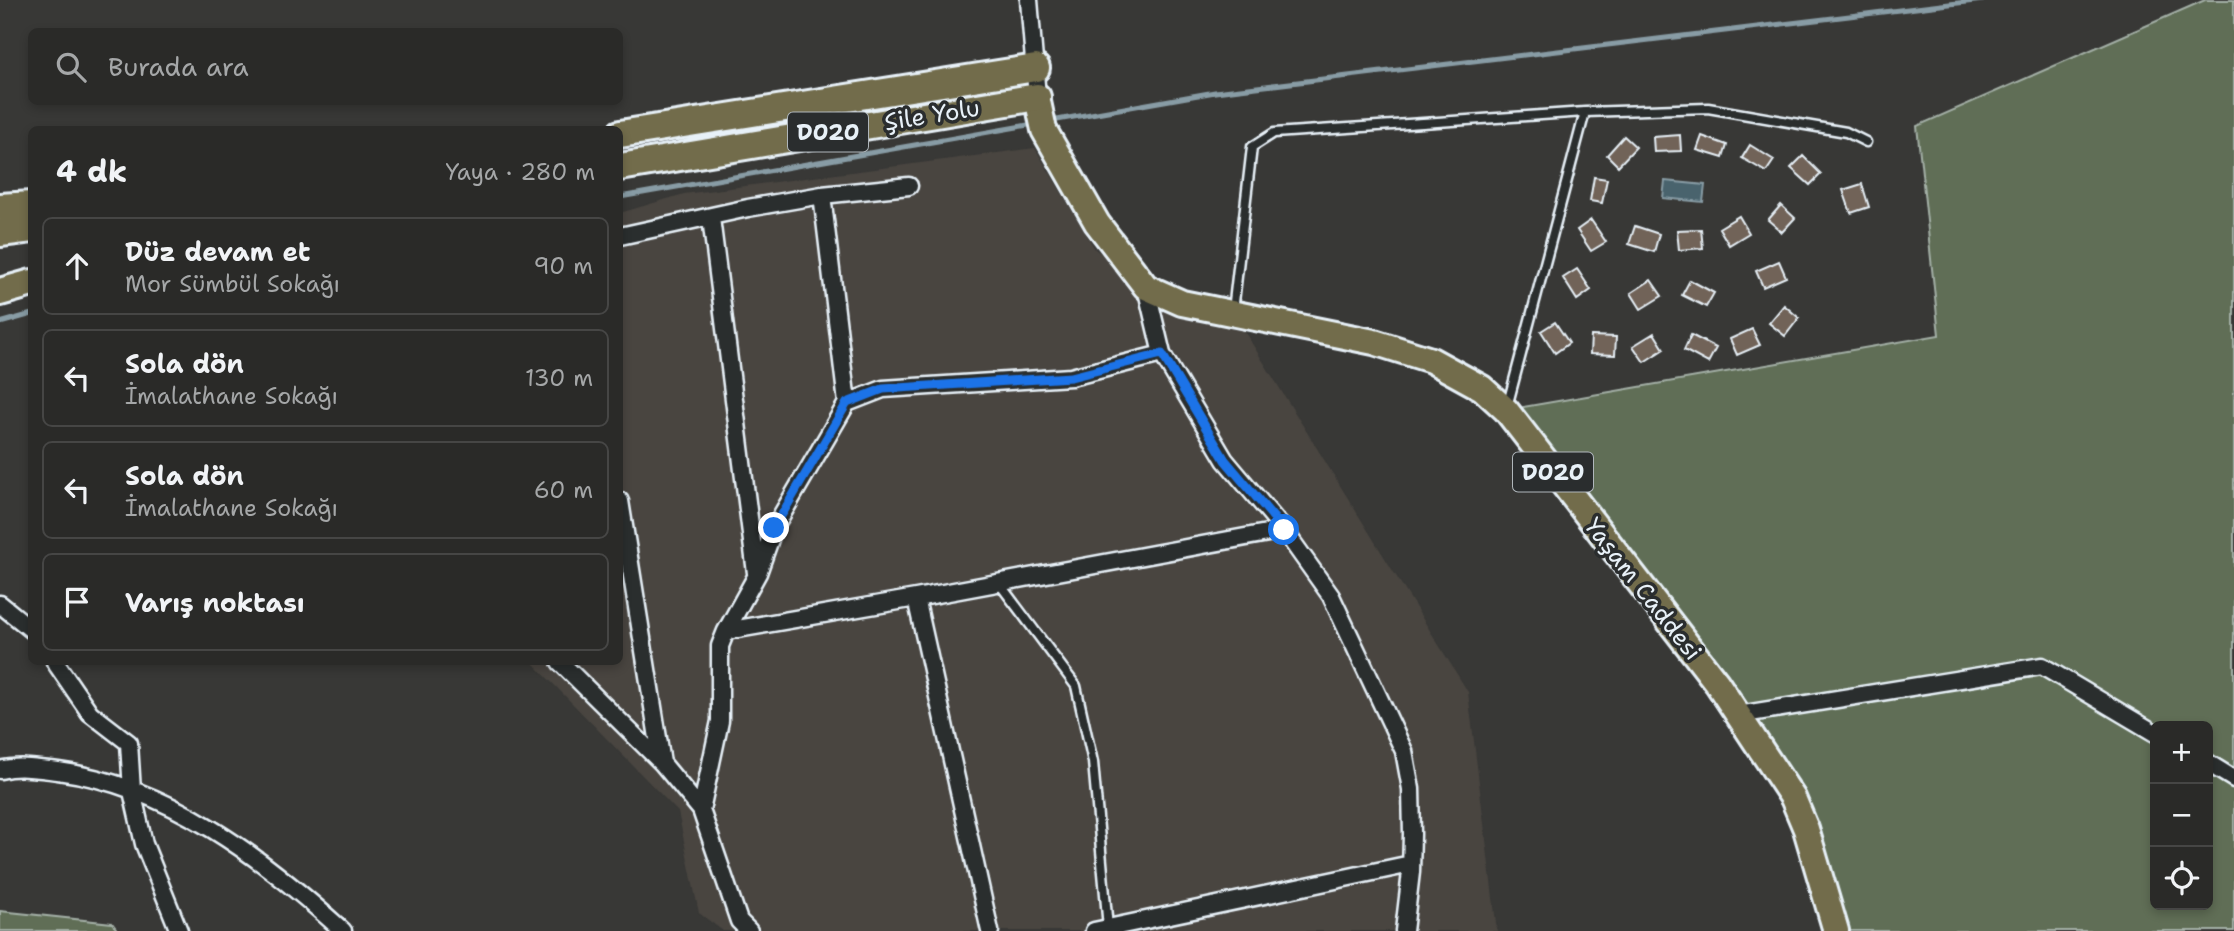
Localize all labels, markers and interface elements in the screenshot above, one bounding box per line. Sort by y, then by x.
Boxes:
search box [28,28,623,105]
icon: search [52,48,90,86]
text: Burada ara [108,49,249,84]
street label: Şile Yolu [882,92,982,138]
road number: D020 [788,113,868,152]
text: 4 dk [56,151,127,192]
text: Yaya · 280 m [445,157,595,187]
text: Düz devam et [125,234,310,269]
icon: ahead [58,247,96,285]
text: 90 m [533,251,593,281]
text: Mor Sümbül Sokağı [125,269,340,299]
text: Sola dön [125,346,244,381]
icon: left [58,359,96,397]
text: 130 m [525,363,593,393]
text: İmalathane Sokağı [125,381,338,411]
road number: D020 [1513,452,1593,492]
text: Sola dön [125,458,244,493]
icon: left [58,471,96,509]
text: 60 m [534,475,593,505]
text: İmalathane Sokağı [125,493,338,523]
street label: Yaşam Caddesi [1577,511,1709,667]
route end [758,512,789,543]
route start [1268,514,1299,545]
icon: arrive [58,583,96,621]
text: Varış noktası [125,585,305,620]
map controls [2150,721,2213,910]
button: + [2150,721,2213,784]
button: − [2150,784,2213,847]
button: locate [2150,847,2213,910]

